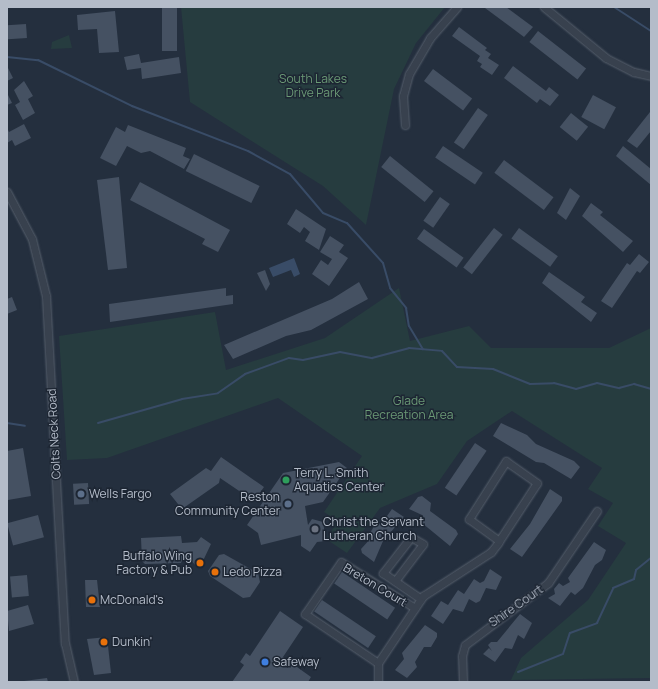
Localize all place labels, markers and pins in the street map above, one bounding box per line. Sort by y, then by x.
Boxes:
place label: Terry L. Smith Aquatics Center [294,466,384,494]
marker: Terry L. Smith Aquatics Center [281,475,291,485]
place label: Wells Fargo [89,487,152,501]
marker: Wells Fargo [76,489,86,499]
place label: Reston Community Center [175,490,280,518]
marker: Reston Community Center [283,499,293,509]
place label: Christ the Servant Lutheran Church [323,515,424,543]
marker: Christ the Servant Lutheran Church [310,524,320,534]
place label: Buffalo Wing Factory & Pub [117,549,192,577]
marker: Buffalo Wing Factory & Pub [195,558,205,568]
place label: Ledo Pizza [223,565,282,579]
marker: Ledo Pizza [210,567,220,577]
place label: McDonald's [100,593,163,607]
marker: McDonald's [87,595,97,605]
place label: Dunkin' [112,635,152,649]
marker: Dunkin' [99,637,109,647]
place label: Safeway [273,655,319,669]
marker: Safeway [260,657,270,667]

